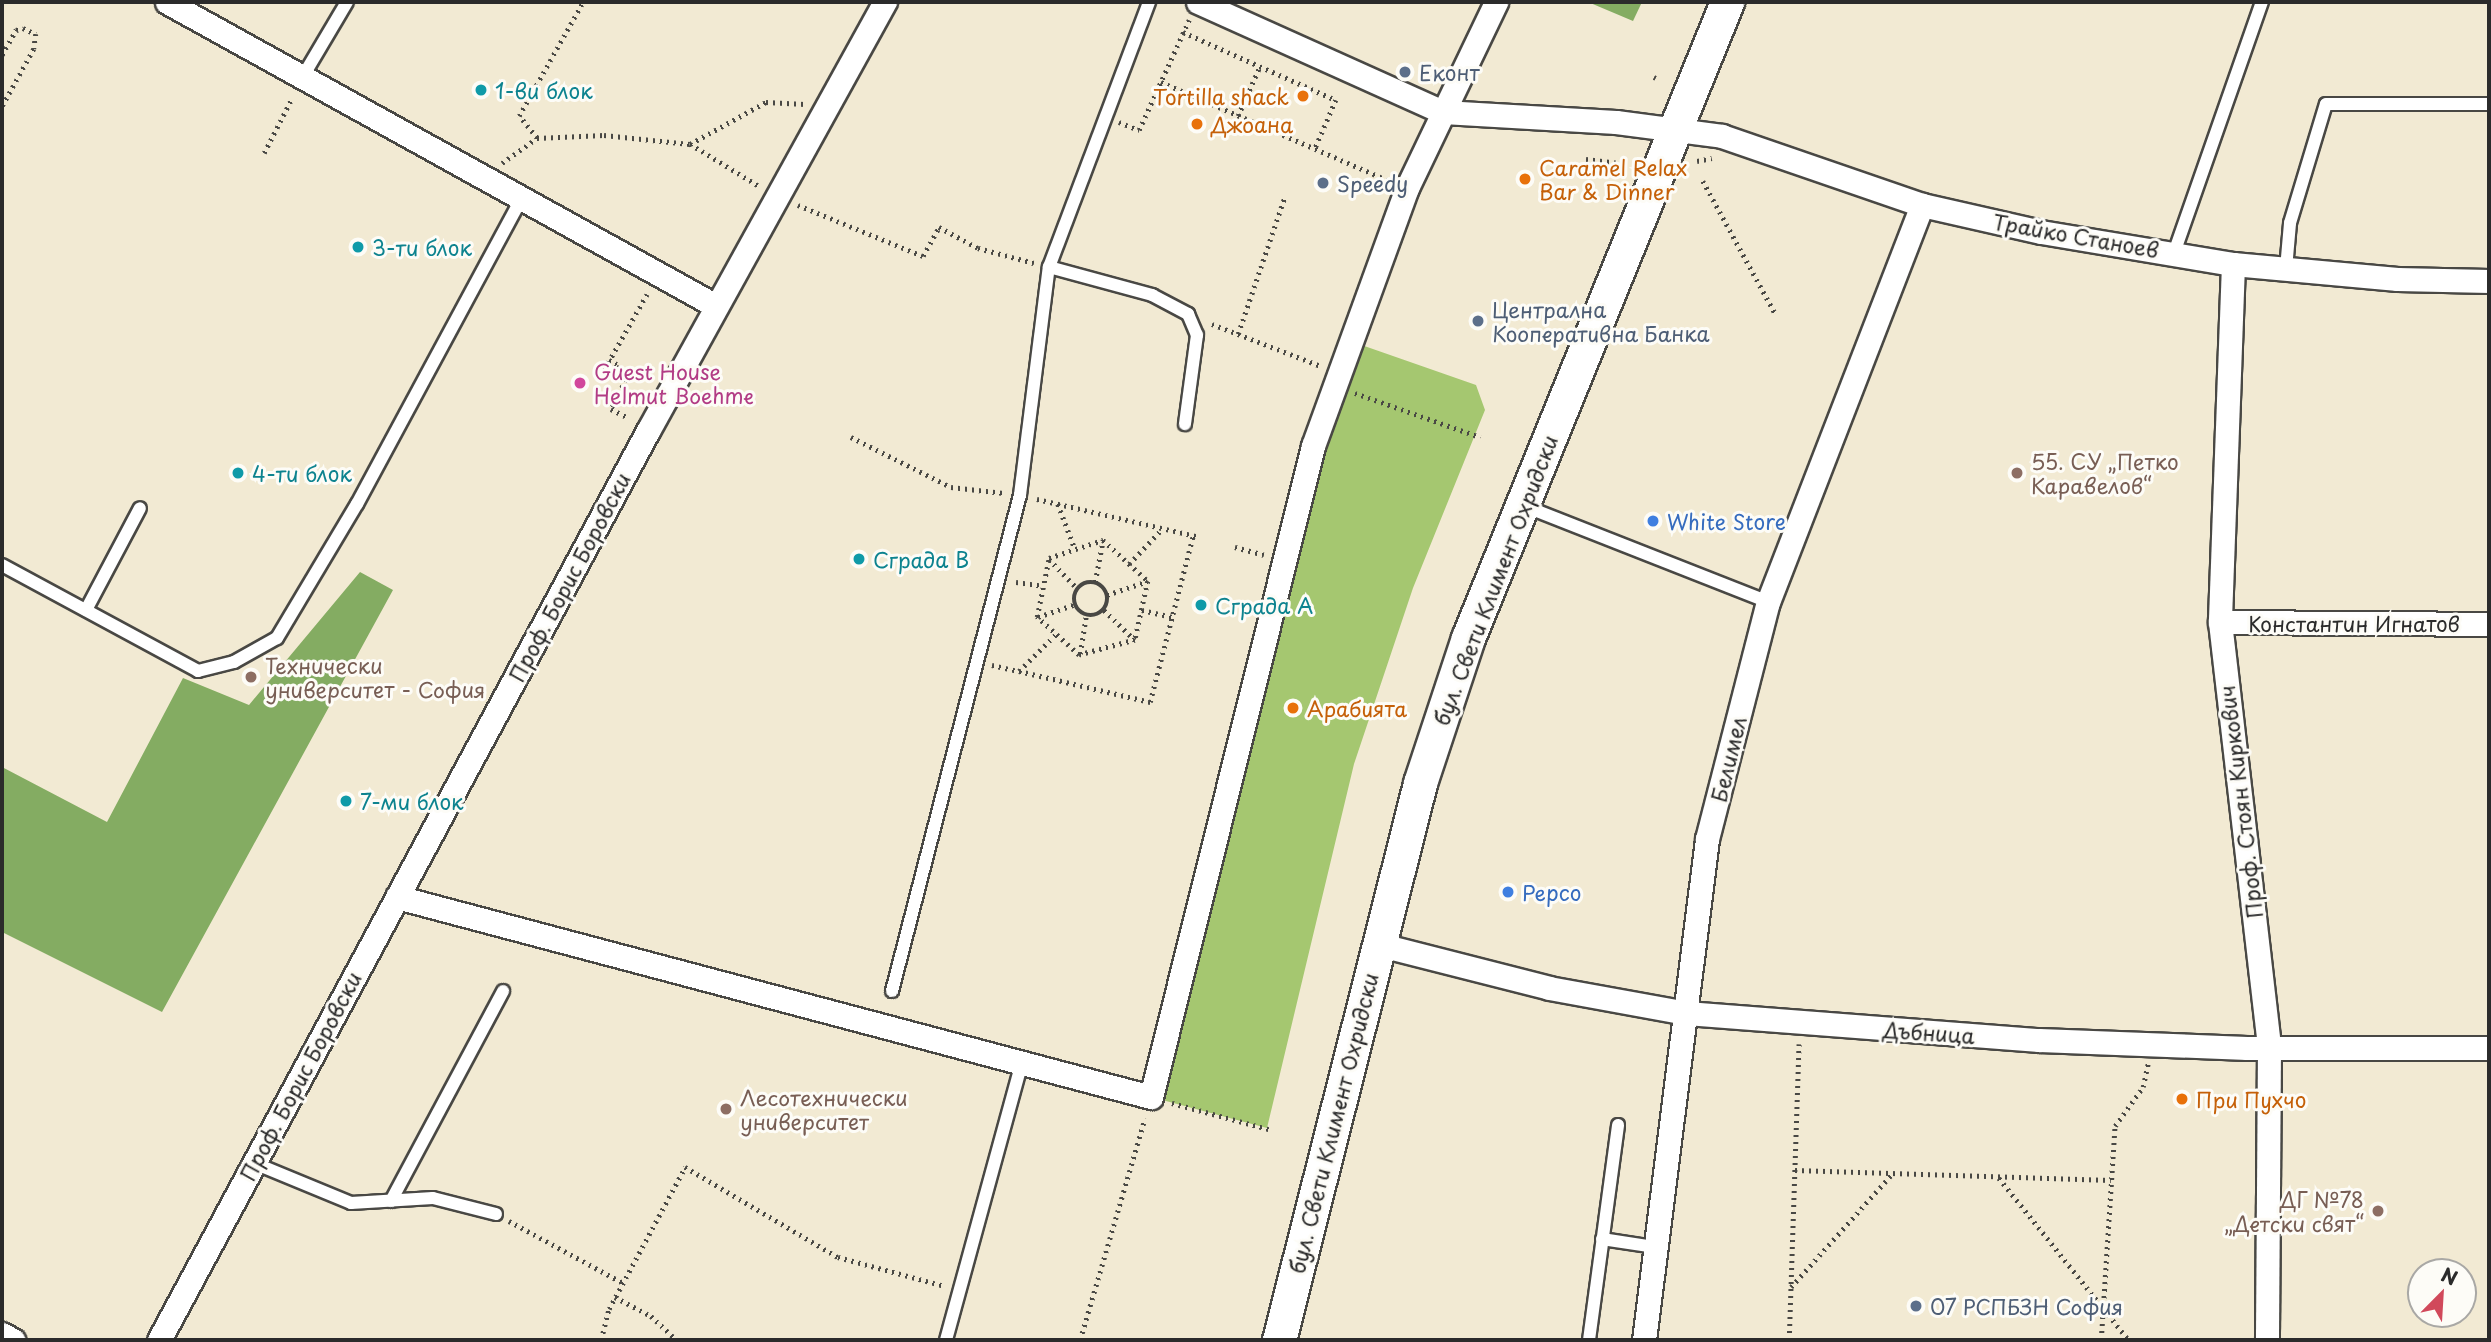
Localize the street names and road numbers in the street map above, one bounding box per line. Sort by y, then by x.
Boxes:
street label: Трайко Станоев [1991,208,2161,262]
street label: бул. Свети Климент Охридски [1428,430,1562,730]
street label: Проф. Борис Боровски [503,467,635,687]
street label: Константин Игнатов [2249,610,2459,636]
street label: Проф. Стоян Киркович [2213,684,2267,920]
street label: Белимел [1705,714,1751,804]
street label: Проф. Борис Боровски [234,966,366,1186]
street label: бул. Свети Климент Охридски [1283,969,1383,1277]
street label: Дъбница [1882,1016,1976,1048]

